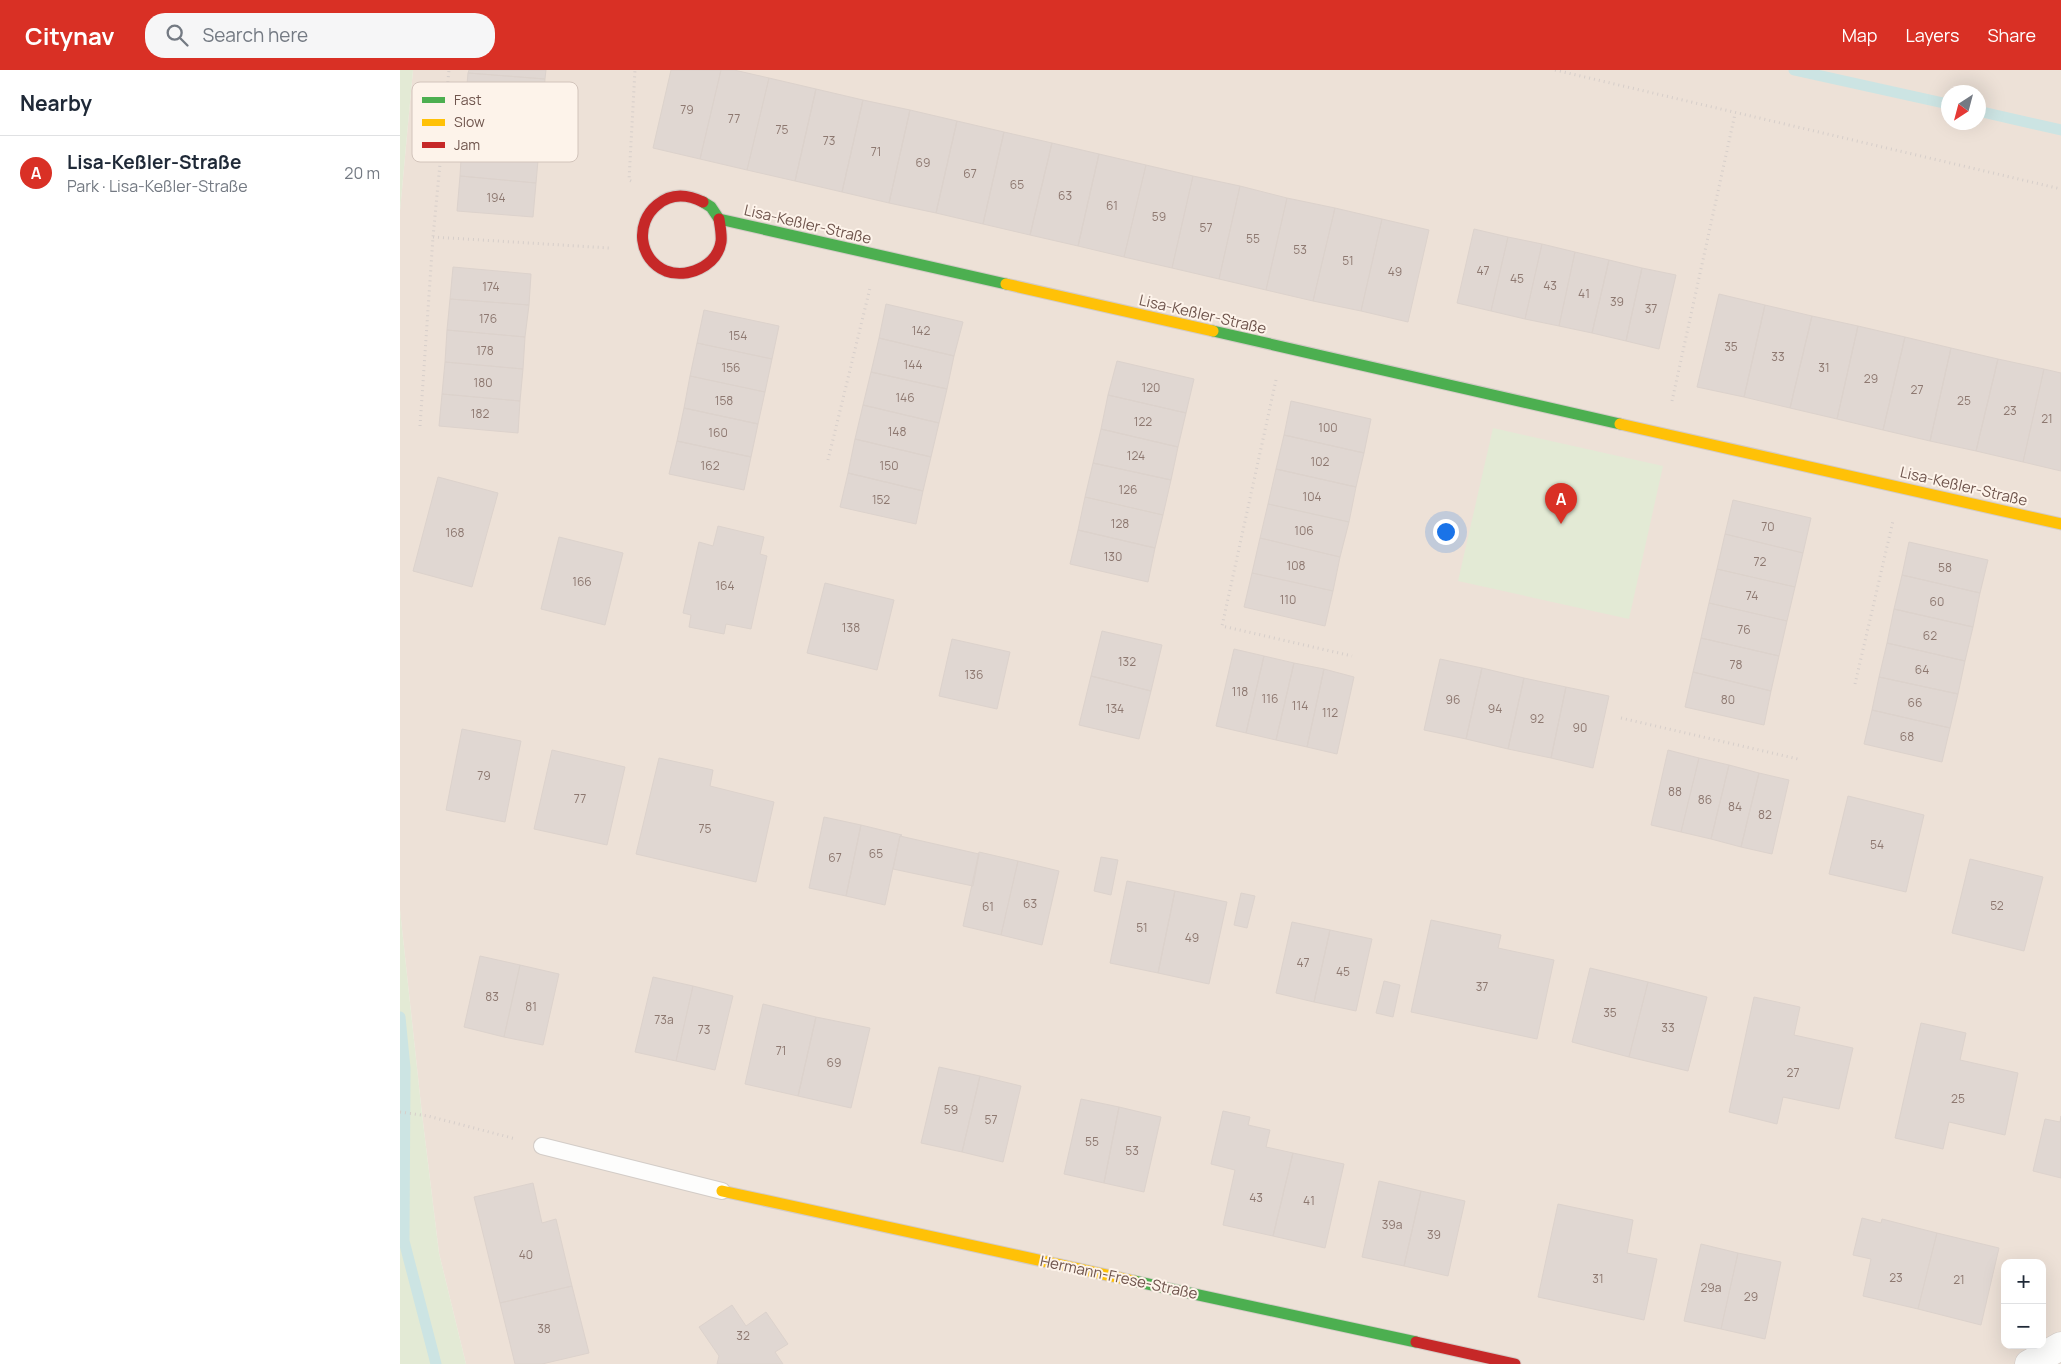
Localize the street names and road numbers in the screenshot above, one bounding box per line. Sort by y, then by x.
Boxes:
street label: Lisa-Keßler-Straße [742,199,874,249]
street label: Lisa-Keßler-Straße [1137,289,1269,339]
street label: Lisa-Keßler-Straße [1898,461,2030,511]
street label: Hermann-Frese-Straße [1038,1250,1200,1304]

